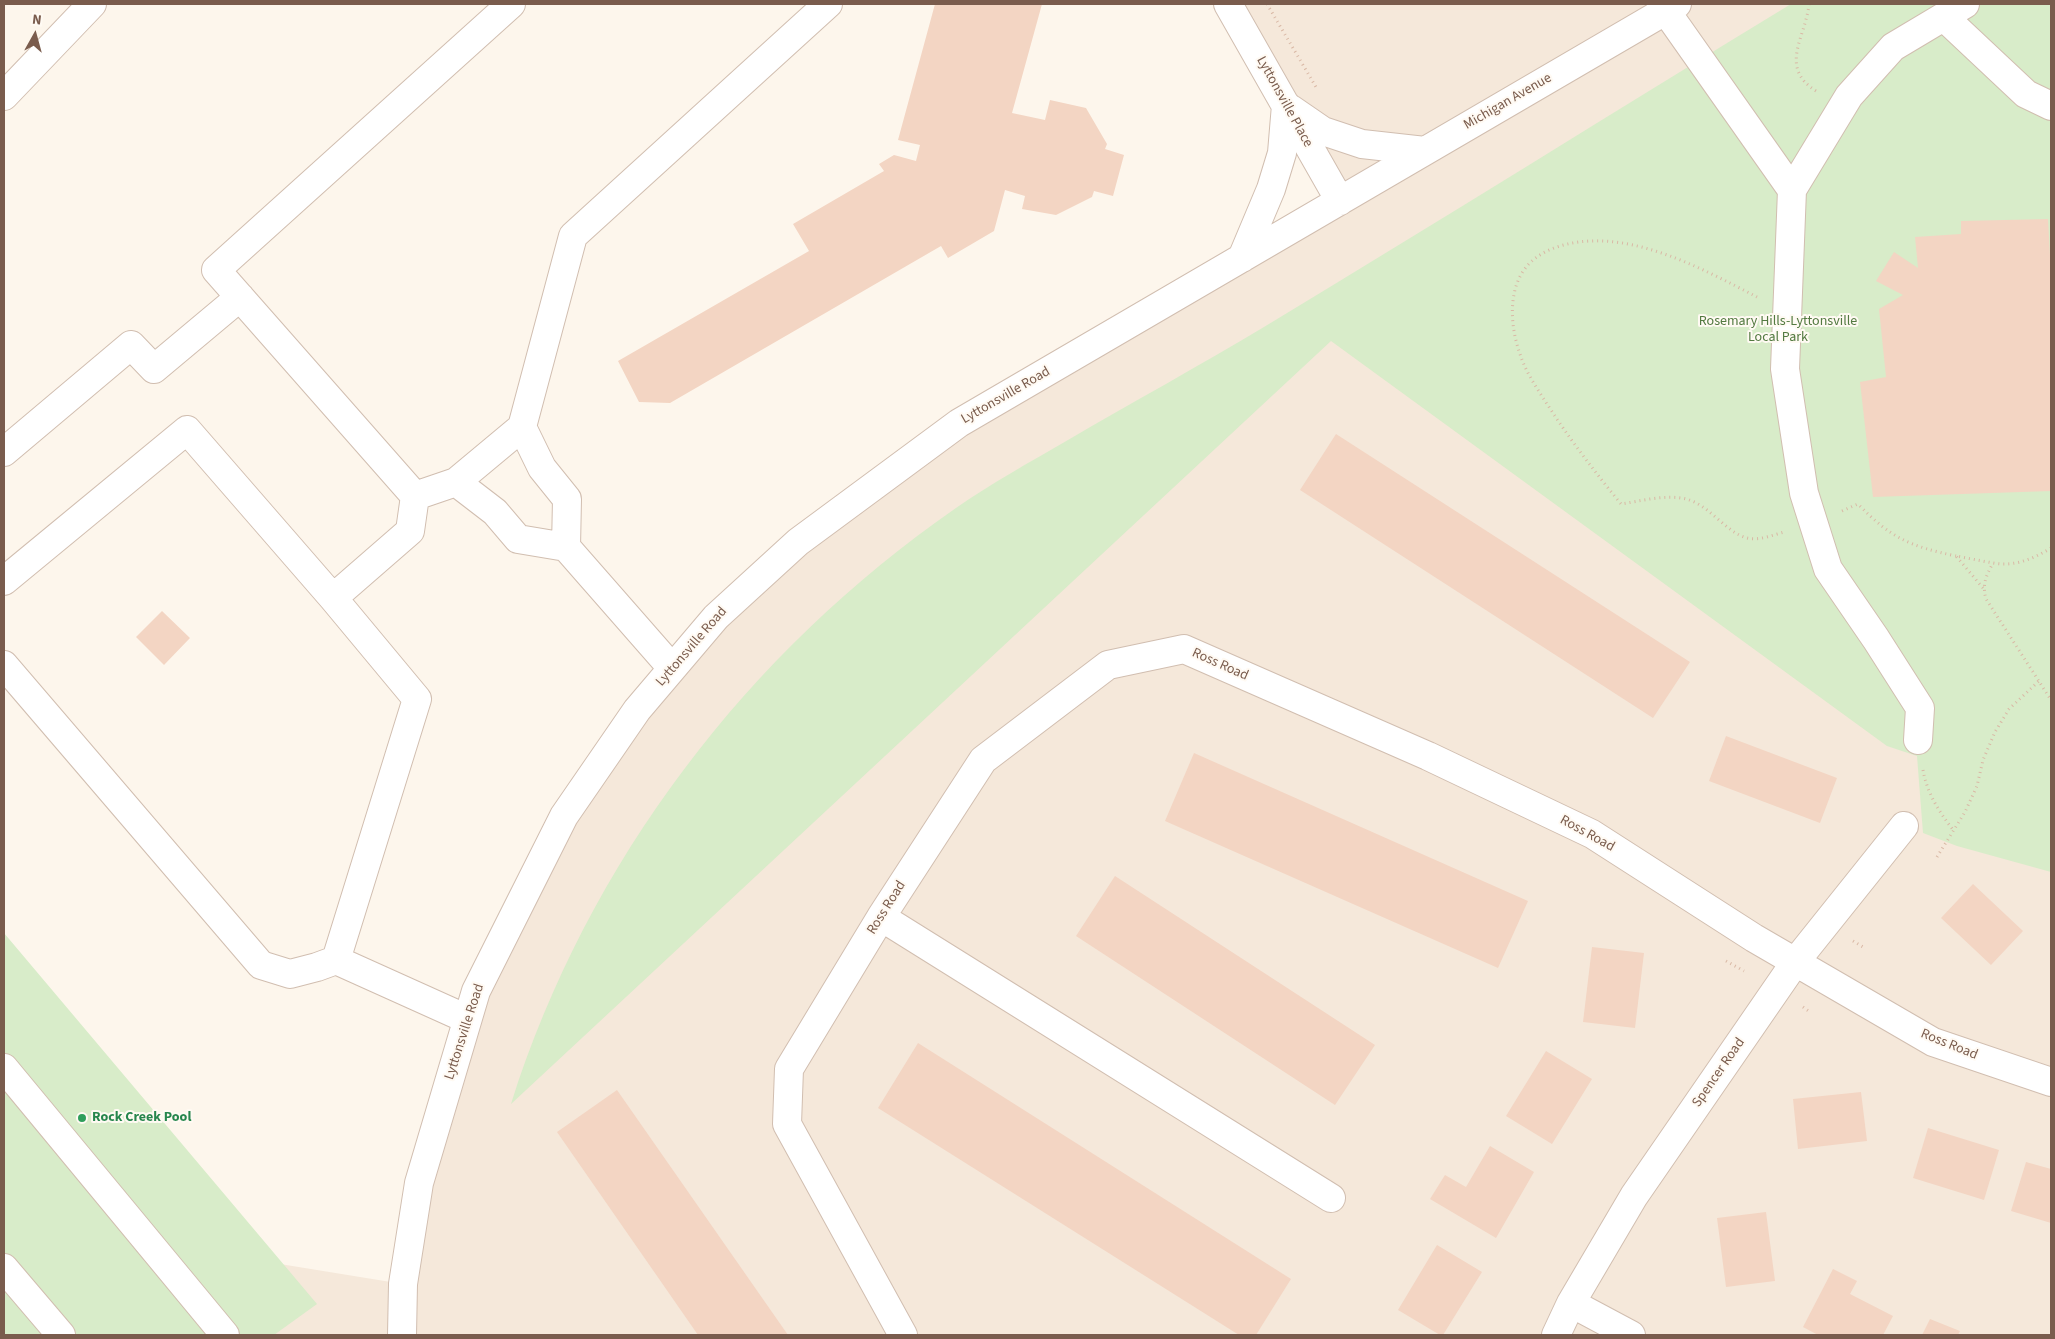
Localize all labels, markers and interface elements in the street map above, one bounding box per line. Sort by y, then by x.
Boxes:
north arrow [10,10,60,60]
text: N [31,10,43,31]
street label: Lyttonsville Place [1252,54,1316,150]
street label: Michigan Avenue [1461,70,1555,134]
park label: Rosemary Hills-Lyttonsville Local Park [1699,314,1857,347]
street label: Lyttonsville Road [959,364,1053,428]
street label: Lyttonsville Road [653,604,731,690]
street label: Ross Road [1189,645,1251,685]
street label: Ross Road [1557,812,1617,856]
street label: Ross Road [864,878,910,938]
street label: Lyttonsville Road [442,982,488,1082]
street label: Ross Road [1918,1026,1980,1064]
street label: Spencer Road [1689,1035,1749,1111]
place label: Rock Creek Pool [92,1110,191,1126]
marker: Rock Creek Pool [76,1112,88,1124]

